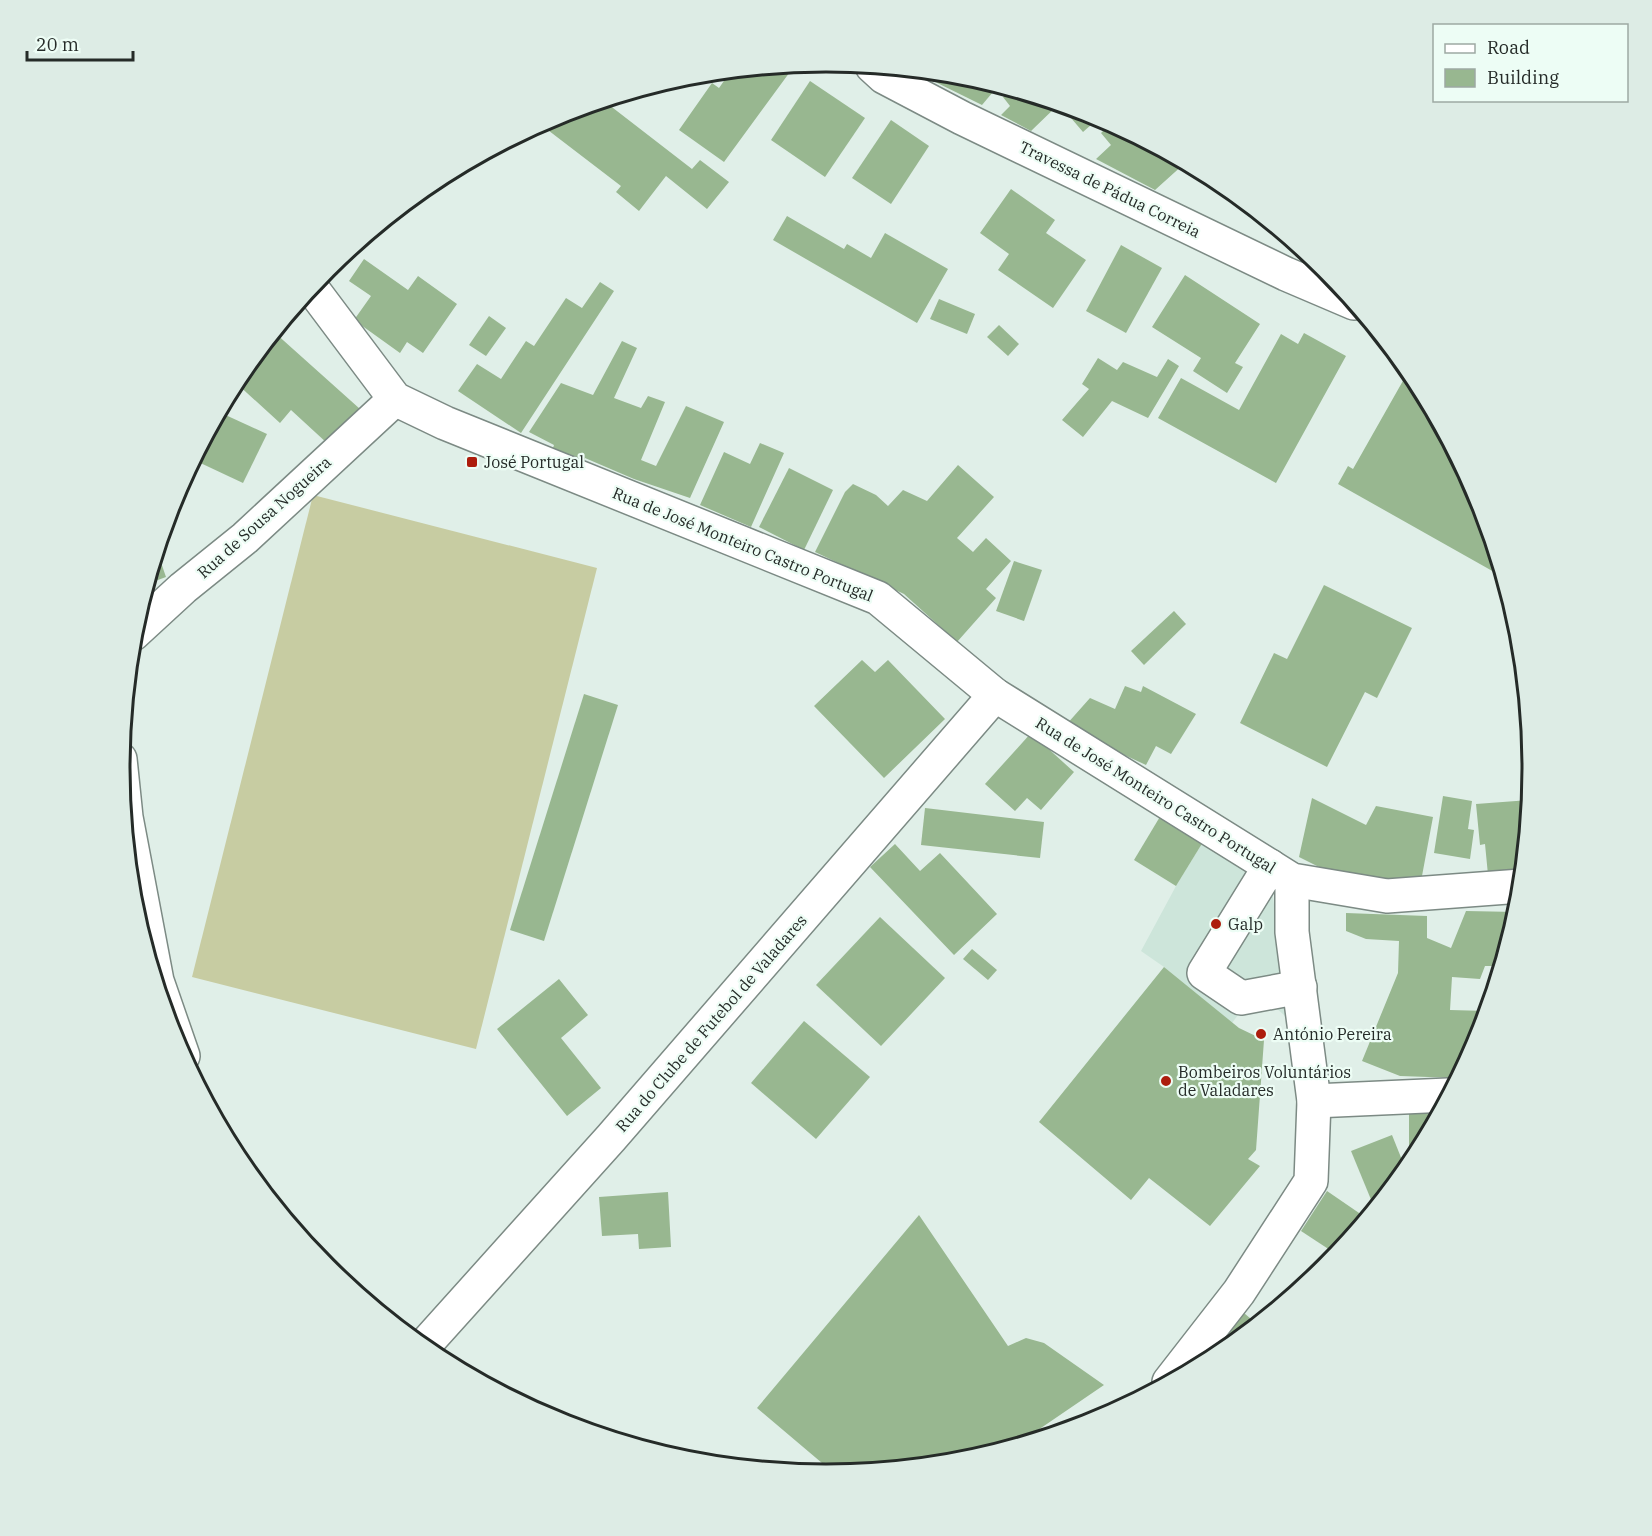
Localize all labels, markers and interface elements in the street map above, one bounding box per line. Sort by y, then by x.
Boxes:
scale bar [27,24,134,62]
legend [1433,24,1628,102]
text: 20 m [36,33,79,56]
text: Road [1487,36,1530,59]
text: Building [1487,66,1559,89]
street label: Travessa de Pádua Correia [1016,136,1204,242]
street label: Rua de Sousa Nogueira [193,451,335,582]
place label: José Portugal [484,452,584,472]
marker: José Portugal [465,455,479,469]
street label: Rua de José Monteiro Castro Portugal [610,482,876,606]
street label: Rua de José Monteiro Castro Portugal [1032,712,1280,878]
street label: Rua do Clube de Futebol de Valadares [611,910,811,1136]
place label: Galp [1228,914,1263,934]
marker: Galp [1209,917,1223,931]
place label: António Pereira [1273,1024,1392,1044]
marker: António Pereira [1254,1027,1268,1041]
place label: Bombeiros Voluntários de Valadares [1178,1062,1351,1100]
marker: Bombeiros Voluntários de Valadares [1159,1074,1173,1088]

